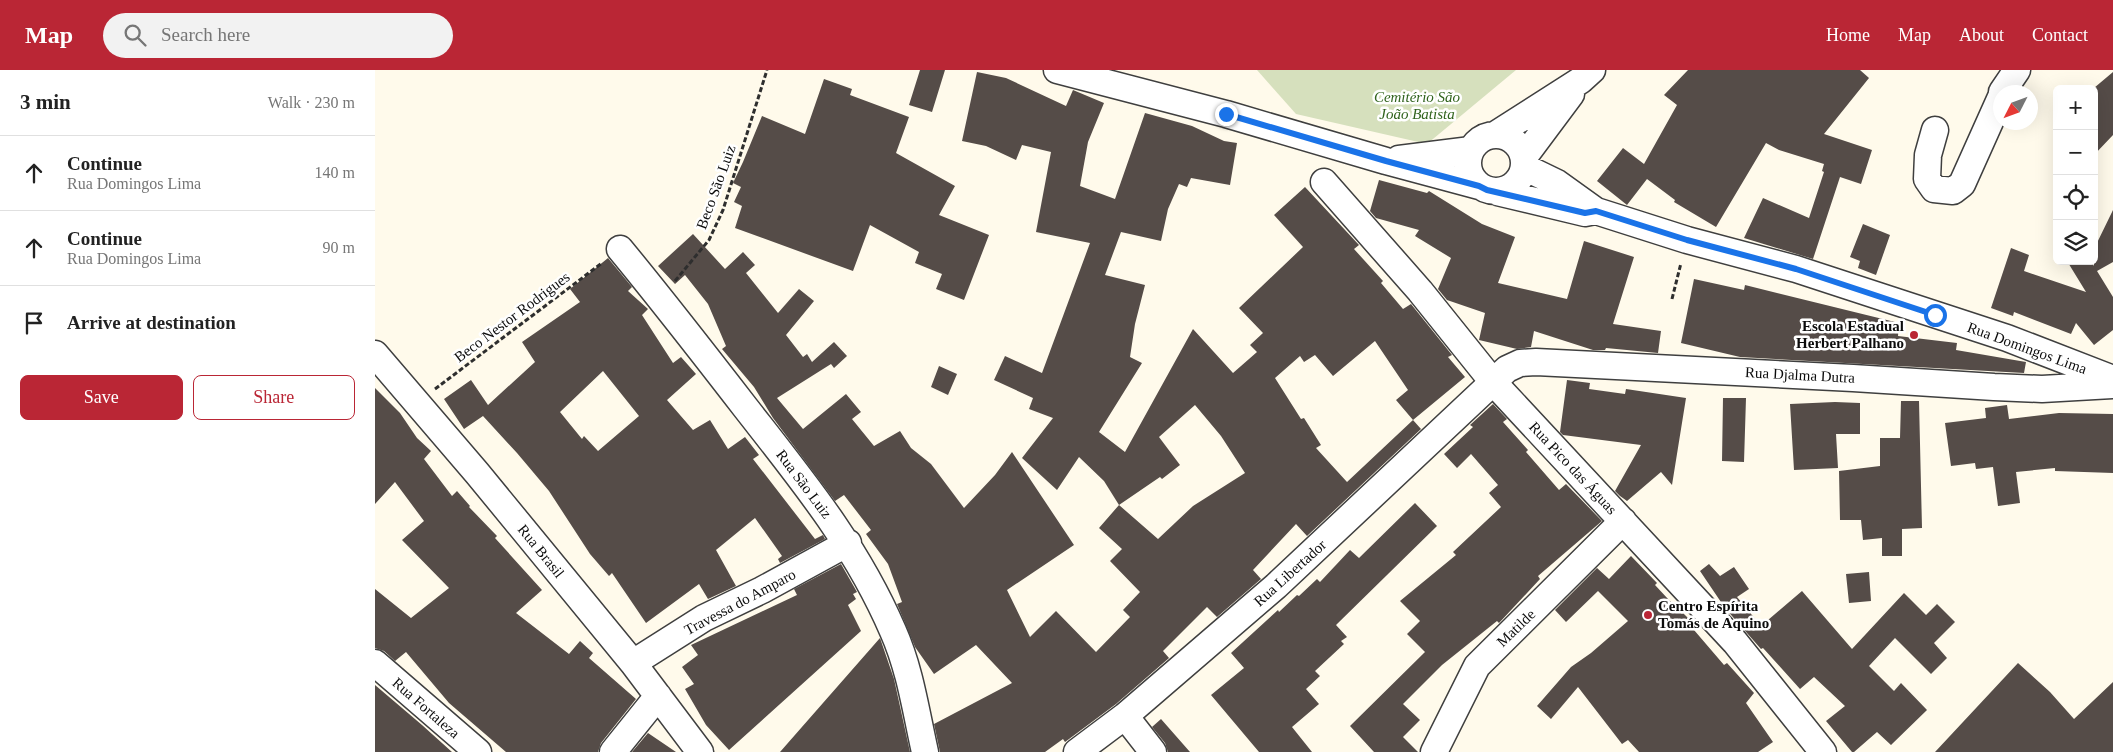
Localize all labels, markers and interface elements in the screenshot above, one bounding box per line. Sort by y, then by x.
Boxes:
search box [103,13,453,58]
icon: search [121,21,149,49]
text: Map [25,22,73,48]
text: Search here [161,24,250,45]
text: Home [1826,25,1870,45]
text: Map [1898,25,1931,45]
text: About [1959,25,2004,45]
text: Contact [2032,25,2088,45]
north arrow [1993,85,2038,130]
map controls [2053,85,2098,265]
button: + [2053,85,2098,130]
park label: Cemitério São João Batista [1374,89,1461,122]
text: 3 min [20,90,71,114]
text: Walk · 230 m [268,94,355,111]
route end [1215,103,1238,126]
button: − [2053,130,2098,175]
street label: Beco São Luiz [693,142,739,231]
text: Continue [67,153,142,174]
icon: ahead [20,159,48,187]
text: 140 m [315,164,355,181]
text: Rua Domingos Lima [67,175,201,192]
button: locate [2053,175,2098,220]
button: layers [2053,220,2098,265]
text: Continue [67,228,142,249]
icon: ahead [20,234,48,262]
text: 90 m [323,239,355,256]
text: Rua Domingos Lima [67,250,201,267]
street label: Beco Nestor Rodrigues [451,268,573,366]
route start [1924,304,1947,327]
icon: arrive [20,309,48,337]
text: Arrive at destination [67,312,236,333]
place label: Escola Estadual Herbert Palhano [1796,318,1904,351]
street label: Rua Domingos Lima [1965,319,2089,377]
marker: Escola Estadual Herbert Palhano [1908,329,1920,341]
street label: Rua Djalma Dutra [1745,364,1856,386]
button: Save [20,375,183,420]
button: Share [193,375,355,420]
street label: Rua Pico das Águas [1526,419,1620,518]
street label: Rua São Luiz [773,447,835,522]
street label: Rua Brasil [515,521,567,581]
street label: Rua Libertador [1251,537,1329,609]
street label: Travessa do Amparo [682,566,798,638]
place label: Centro Espírita Tomás de Aquino [1658,598,1769,631]
street label: Matilde [1494,606,1539,650]
marker: Centro Espírita Tomás de Aquino [1642,609,1654,621]
street label: Rua Fortaleza [389,675,463,742]

